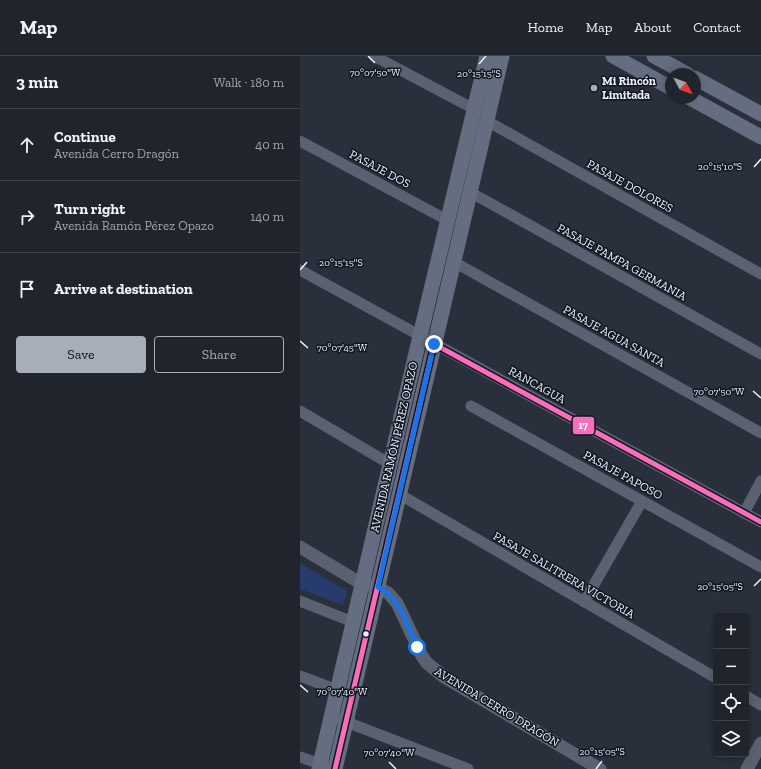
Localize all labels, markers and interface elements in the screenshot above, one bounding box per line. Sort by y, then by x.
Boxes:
text: Map [20,16,57,39]
text: Home [528,19,564,36]
text: Map [586,19,612,36]
text: About [634,19,671,36]
text: Contact [693,19,741,36]
text: 70°07'50"W [350,67,401,79]
text: 20°15'15"S [457,68,501,80]
north arrow [665,68,701,104]
text: 3 min [16,72,58,92]
place label: Mi Rincón Limitada [602,74,656,102]
text: Walk · 180 m [214,75,284,90]
marker: Mi Rincón Limitada [589,83,599,93]
text: Continue [54,128,116,146]
icon: ahead [16,134,38,156]
text: 40 m [255,137,284,152]
text: Avenida Cerro Dragón [54,146,179,161]
street label: PASAJE DOS [347,147,413,191]
street label: PASAJE DOLORES [584,157,676,215]
text: 20°15'10"S [698,161,742,173]
text: Turn right [54,200,125,218]
icon: right [16,206,38,228]
text: 140 m [250,209,284,224]
text: Avenida Ramón Pérez Opazo [54,218,214,233]
street label: PASAJE PAMPA GERMANIA [555,221,689,304]
text: 20°15'15"S [319,257,363,269]
icon: arrive [16,278,38,300]
text: Arrive at destination [54,280,193,298]
street label: PASAJE AGUA SANTA [561,302,668,370]
route end [425,335,443,353]
button: Save [16,336,146,373]
button: Share [154,336,284,373]
text: 70°07'45"W [317,342,368,354]
street label: AVENIDA RAMÓN PÉREZ OPAZO [367,360,421,534]
street label: RANCAGUA [506,364,568,407]
text: 70°07'50"W [694,386,745,398]
line badge: 17 [572,416,595,435]
text: 17 [578,419,588,432]
street label: PASAJE PAPOSO [581,448,665,503]
street label: PASAJE SALITRERA VICTORIA [491,529,637,621]
text: 20°15'05"S [697,581,743,593]
map controls [713,613,749,757]
button: + [713,613,749,649]
unlabelled marker [361,629,371,639]
route start [408,638,426,656]
button: − [713,649,749,685]
street label: AVENIDA CERRO DRAGÓN [432,663,562,750]
button: locate [713,685,749,721]
text: 70°07'40"W [317,686,368,698]
button: layers [713,721,749,757]
text: 20°15'05"S [579,746,625,758]
text: 70°07'40"W [364,747,415,759]

